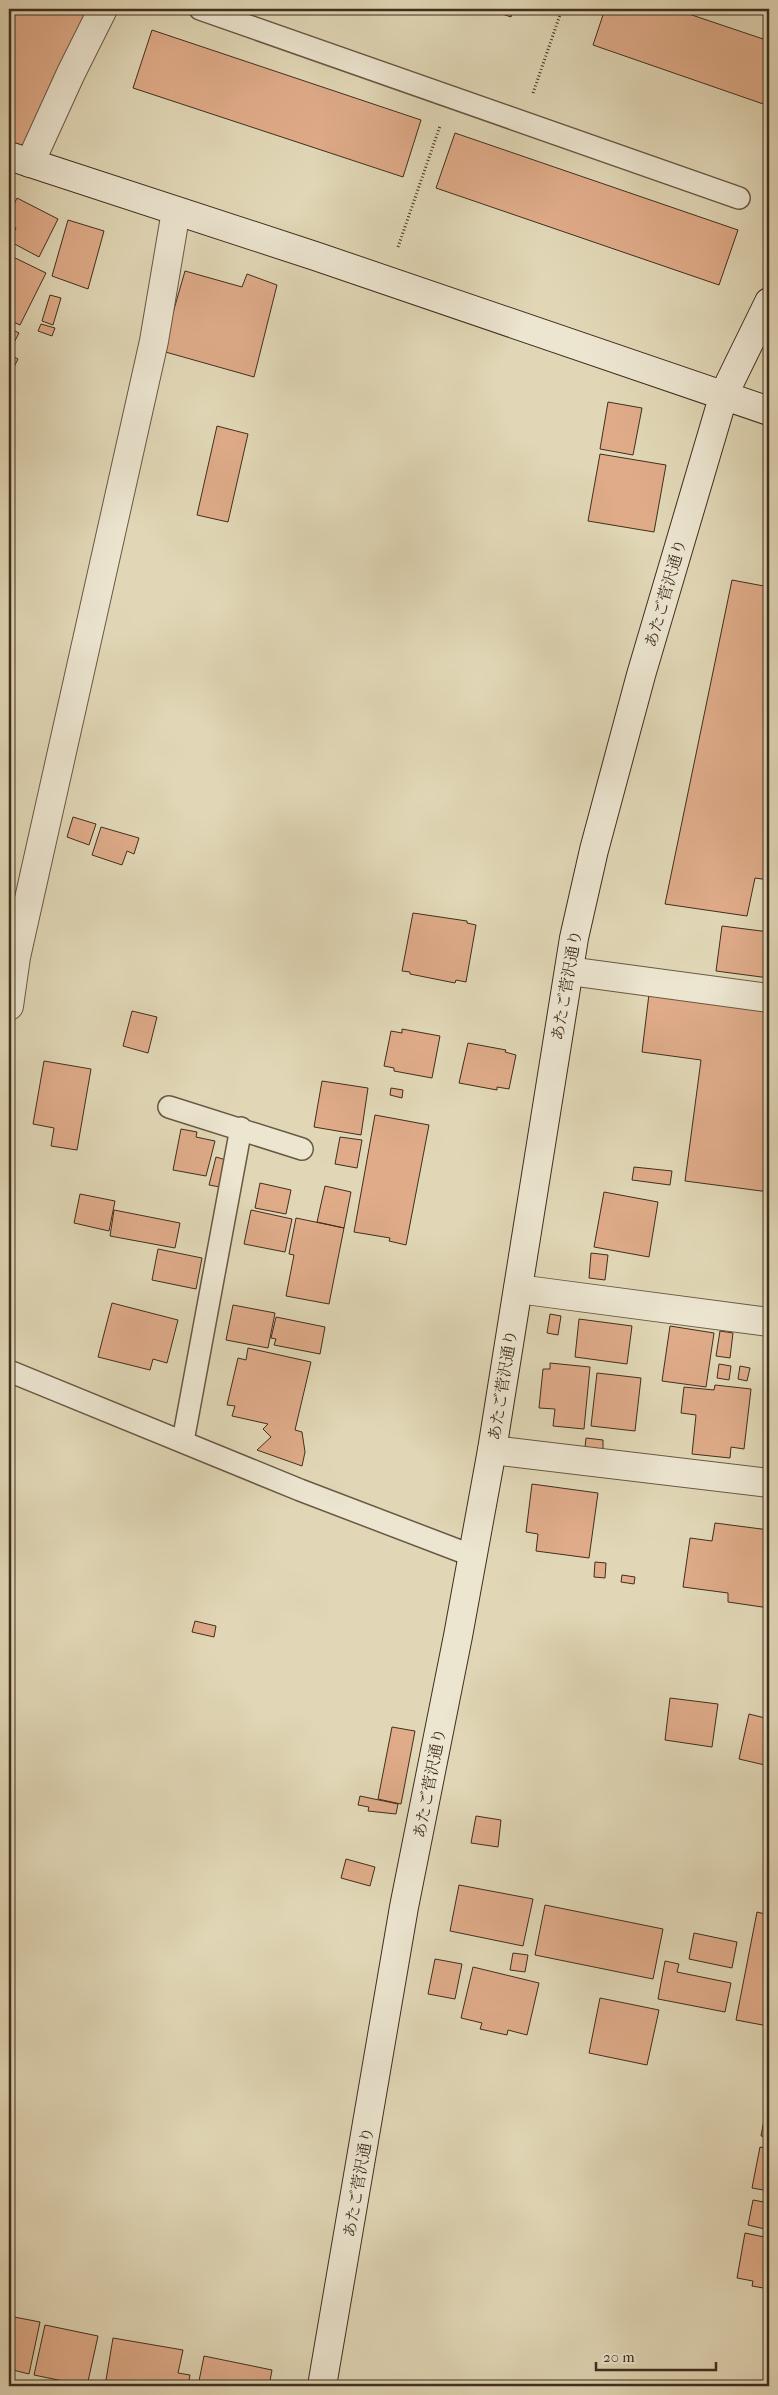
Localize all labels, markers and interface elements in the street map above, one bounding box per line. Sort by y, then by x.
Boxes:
street label: あたご菅沢通り [641,537,690,650]
street label: あたご菅沢通り [547,928,586,1042]
street label: あたご菅沢通り [484,1328,521,1442]
street label: あたご菅沢通り [409,1726,450,1840]
street label: あたご菅沢通り [339,2125,378,2239]
scale bar [596,2340,716,2372]
text: 20 m [603,2348,635,2366]

